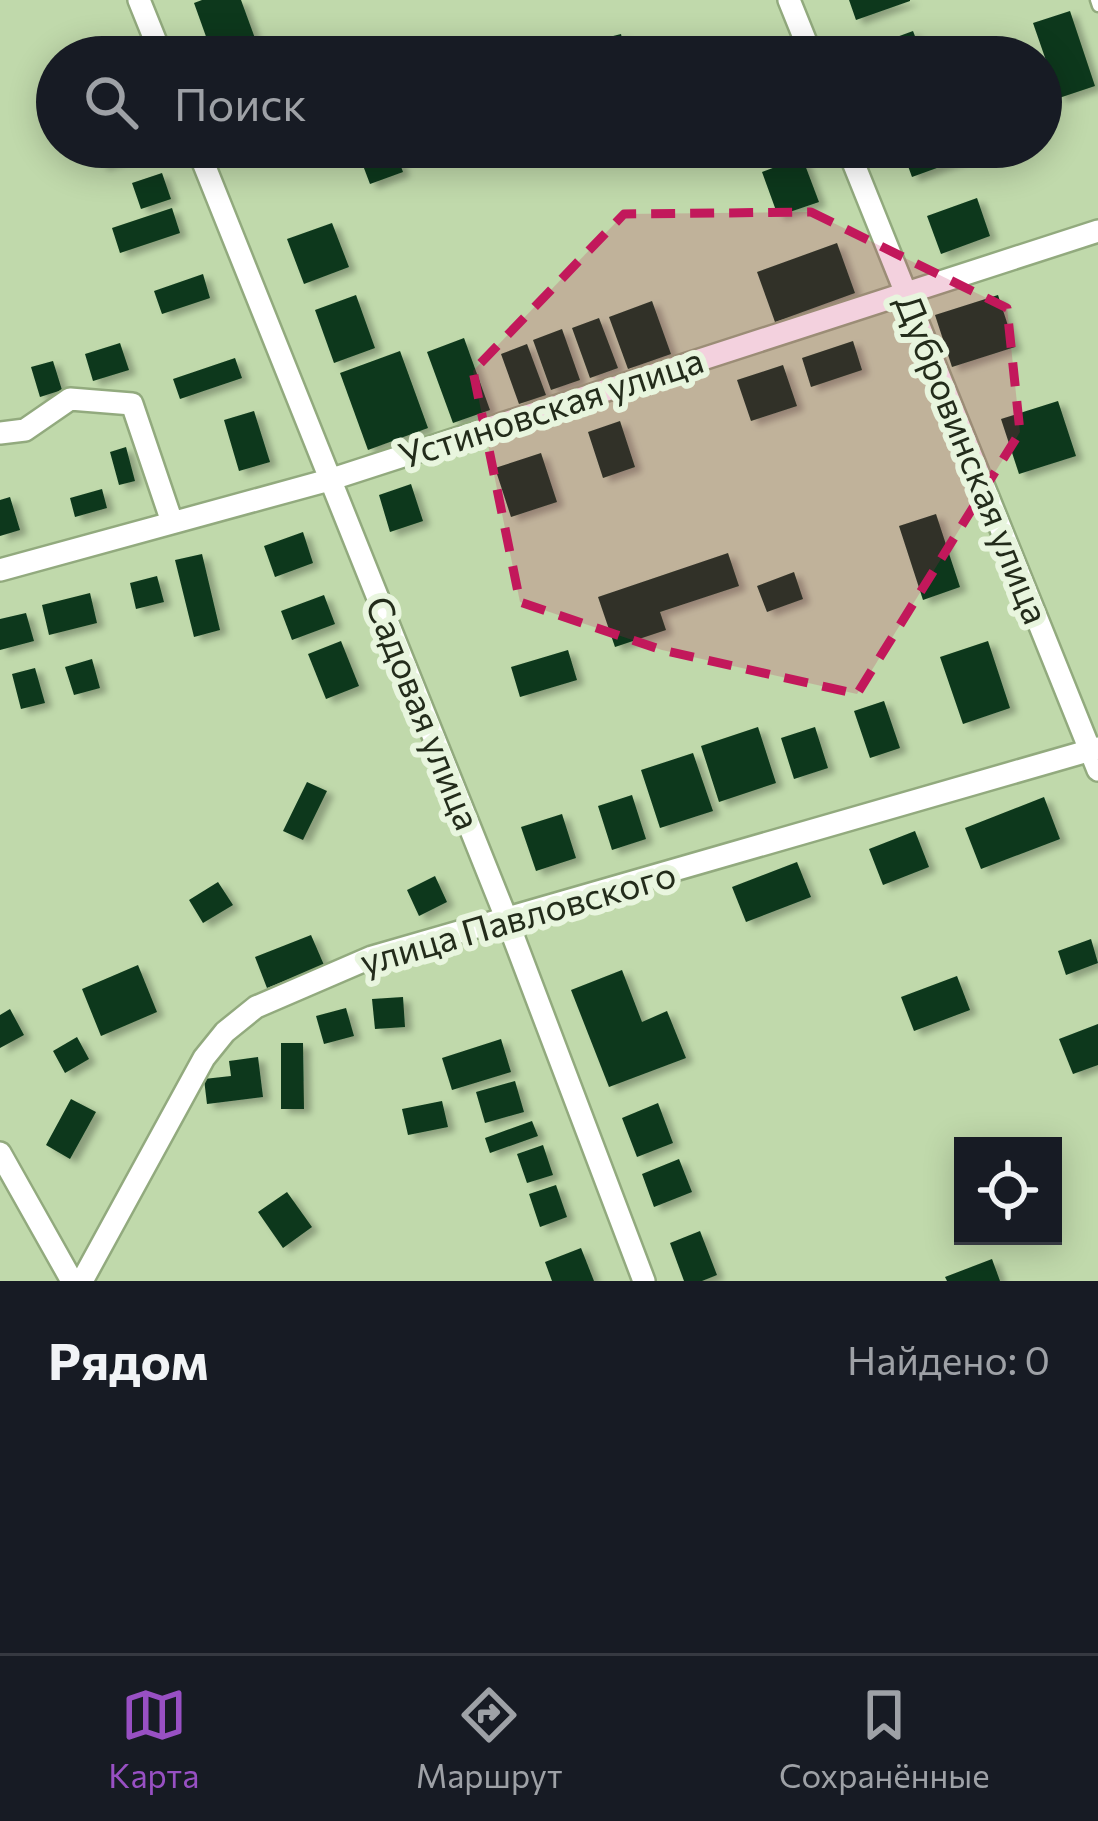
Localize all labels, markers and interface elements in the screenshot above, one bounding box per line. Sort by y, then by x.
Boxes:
search box [36,36,1062,168]
icon: search [78,69,144,135]
text: Поиск [174,75,307,130]
street label: Дубровинская улица [888,287,1060,629]
street label: Устиновская улица [393,336,708,476]
street label: Садовая улица [358,589,492,835]
street label: улица Павловского [355,850,680,982]
map controls [954,1137,1062,1245]
button: locate [954,1137,1062,1245]
text: Рядом [48,1328,209,1391]
text: Найдено: 0 [847,1335,1050,1383]
tab: Карта [108,1682,199,1795]
tab: Маршрут [416,1682,562,1795]
tab: Сохранённые [779,1682,990,1795]

